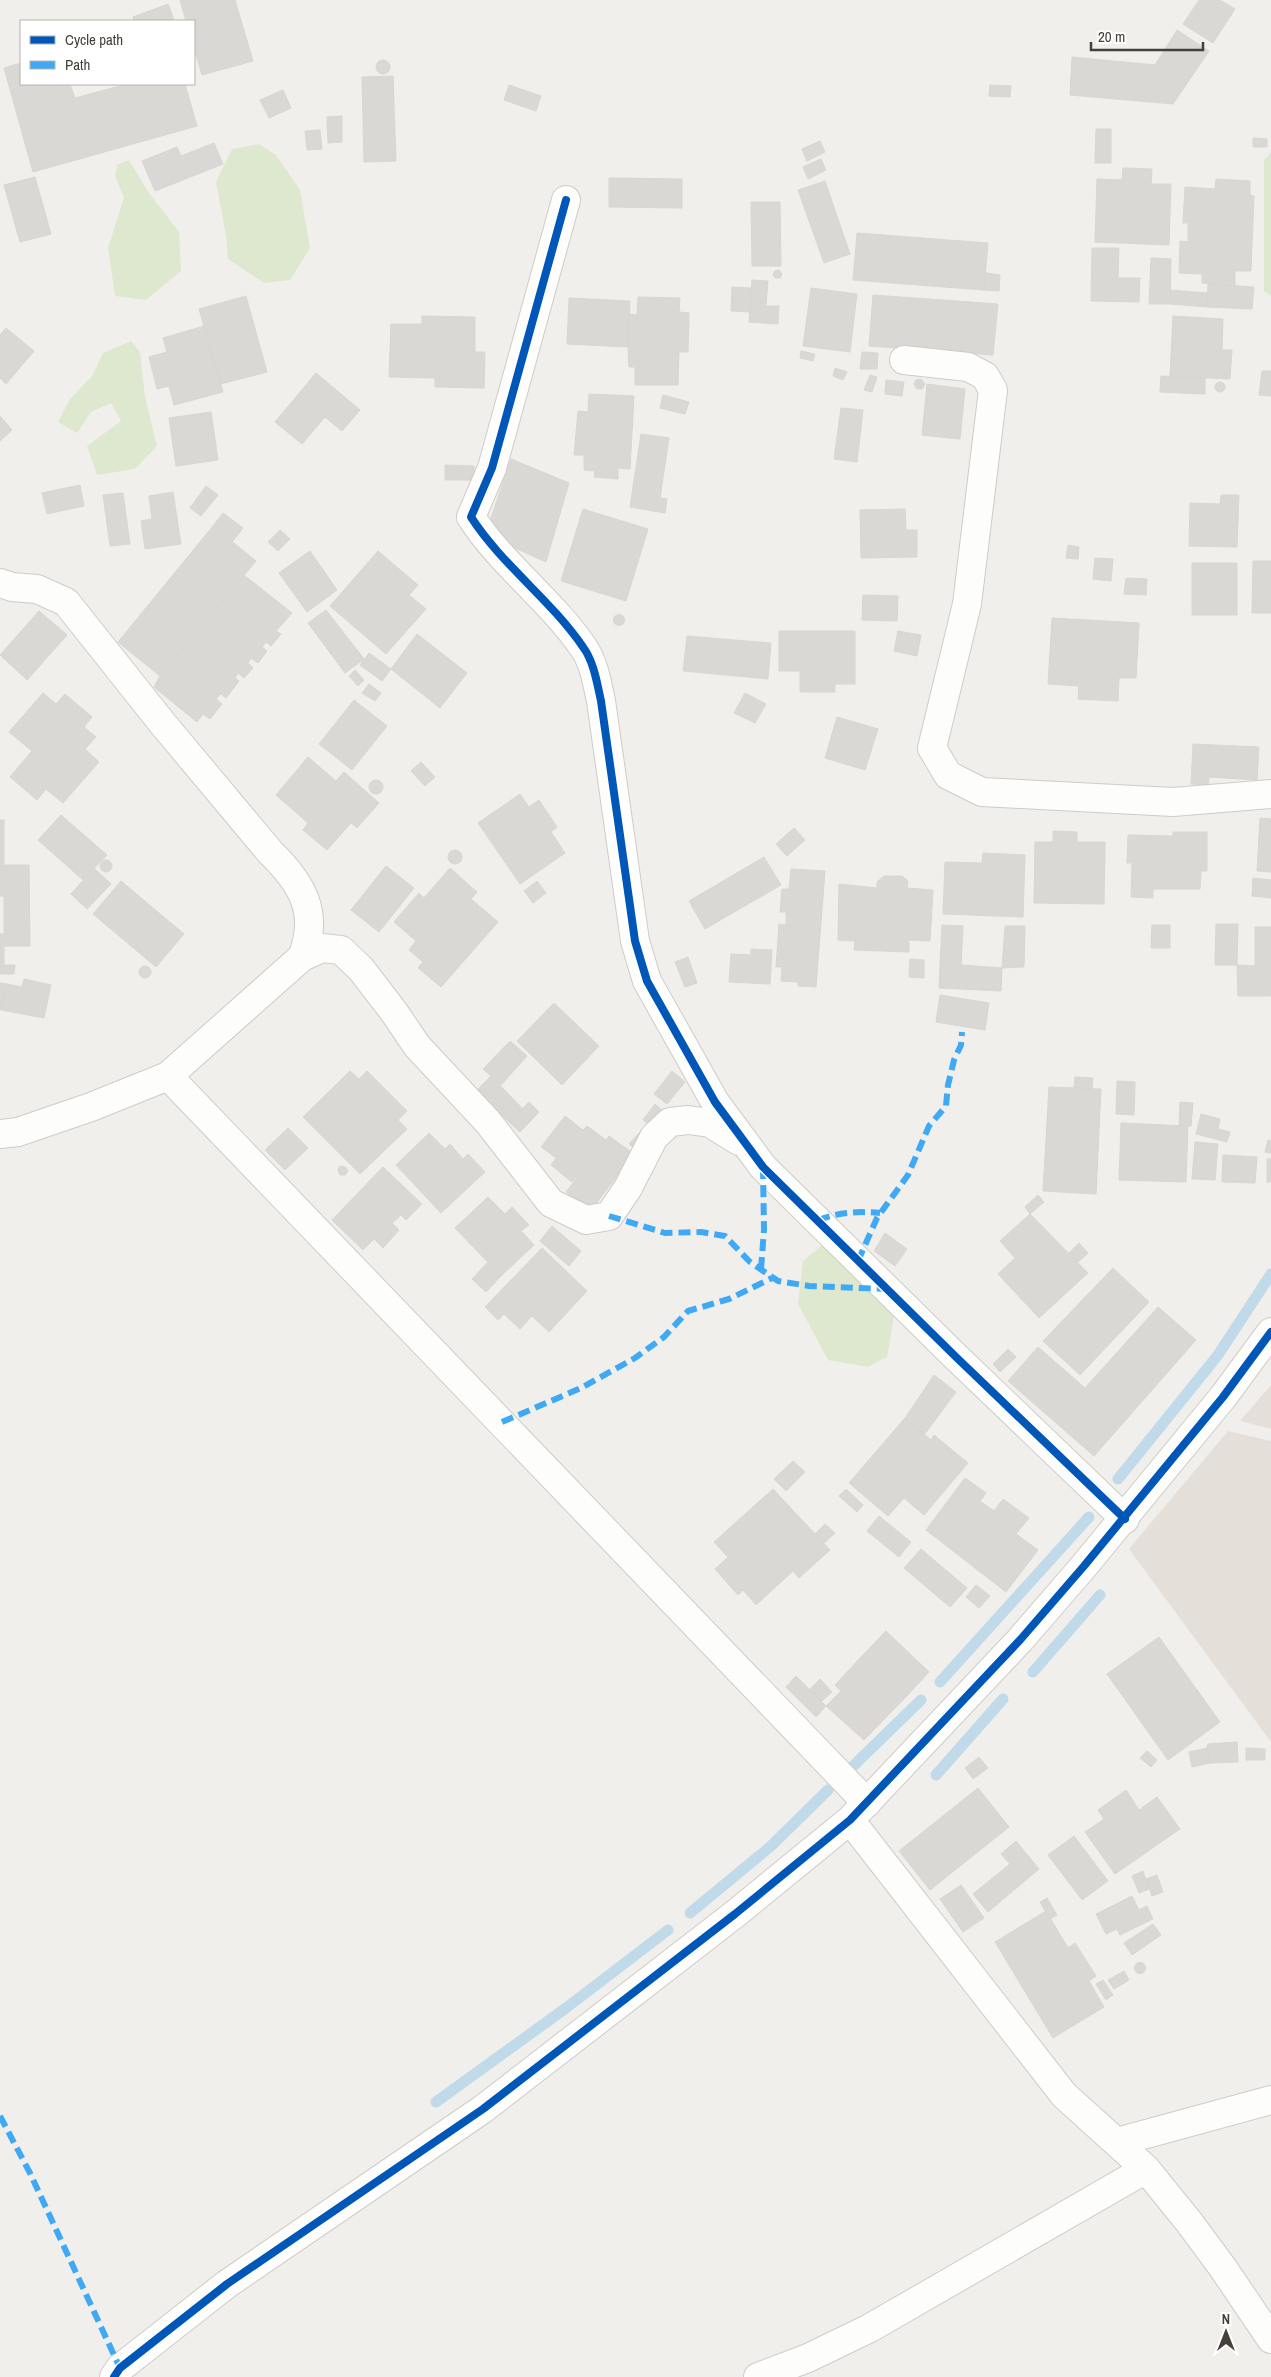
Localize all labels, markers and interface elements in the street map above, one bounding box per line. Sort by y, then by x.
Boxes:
legend [20,20,195,85]
scale bar [1091,20,1204,52]
text: 20 m [1098,26,1125,47]
text: Cycle path [65,29,123,50]
text: Path [65,54,90,75]
north arrow [1201,2307,1251,2357]
text: N [1222,2310,1230,2328]

